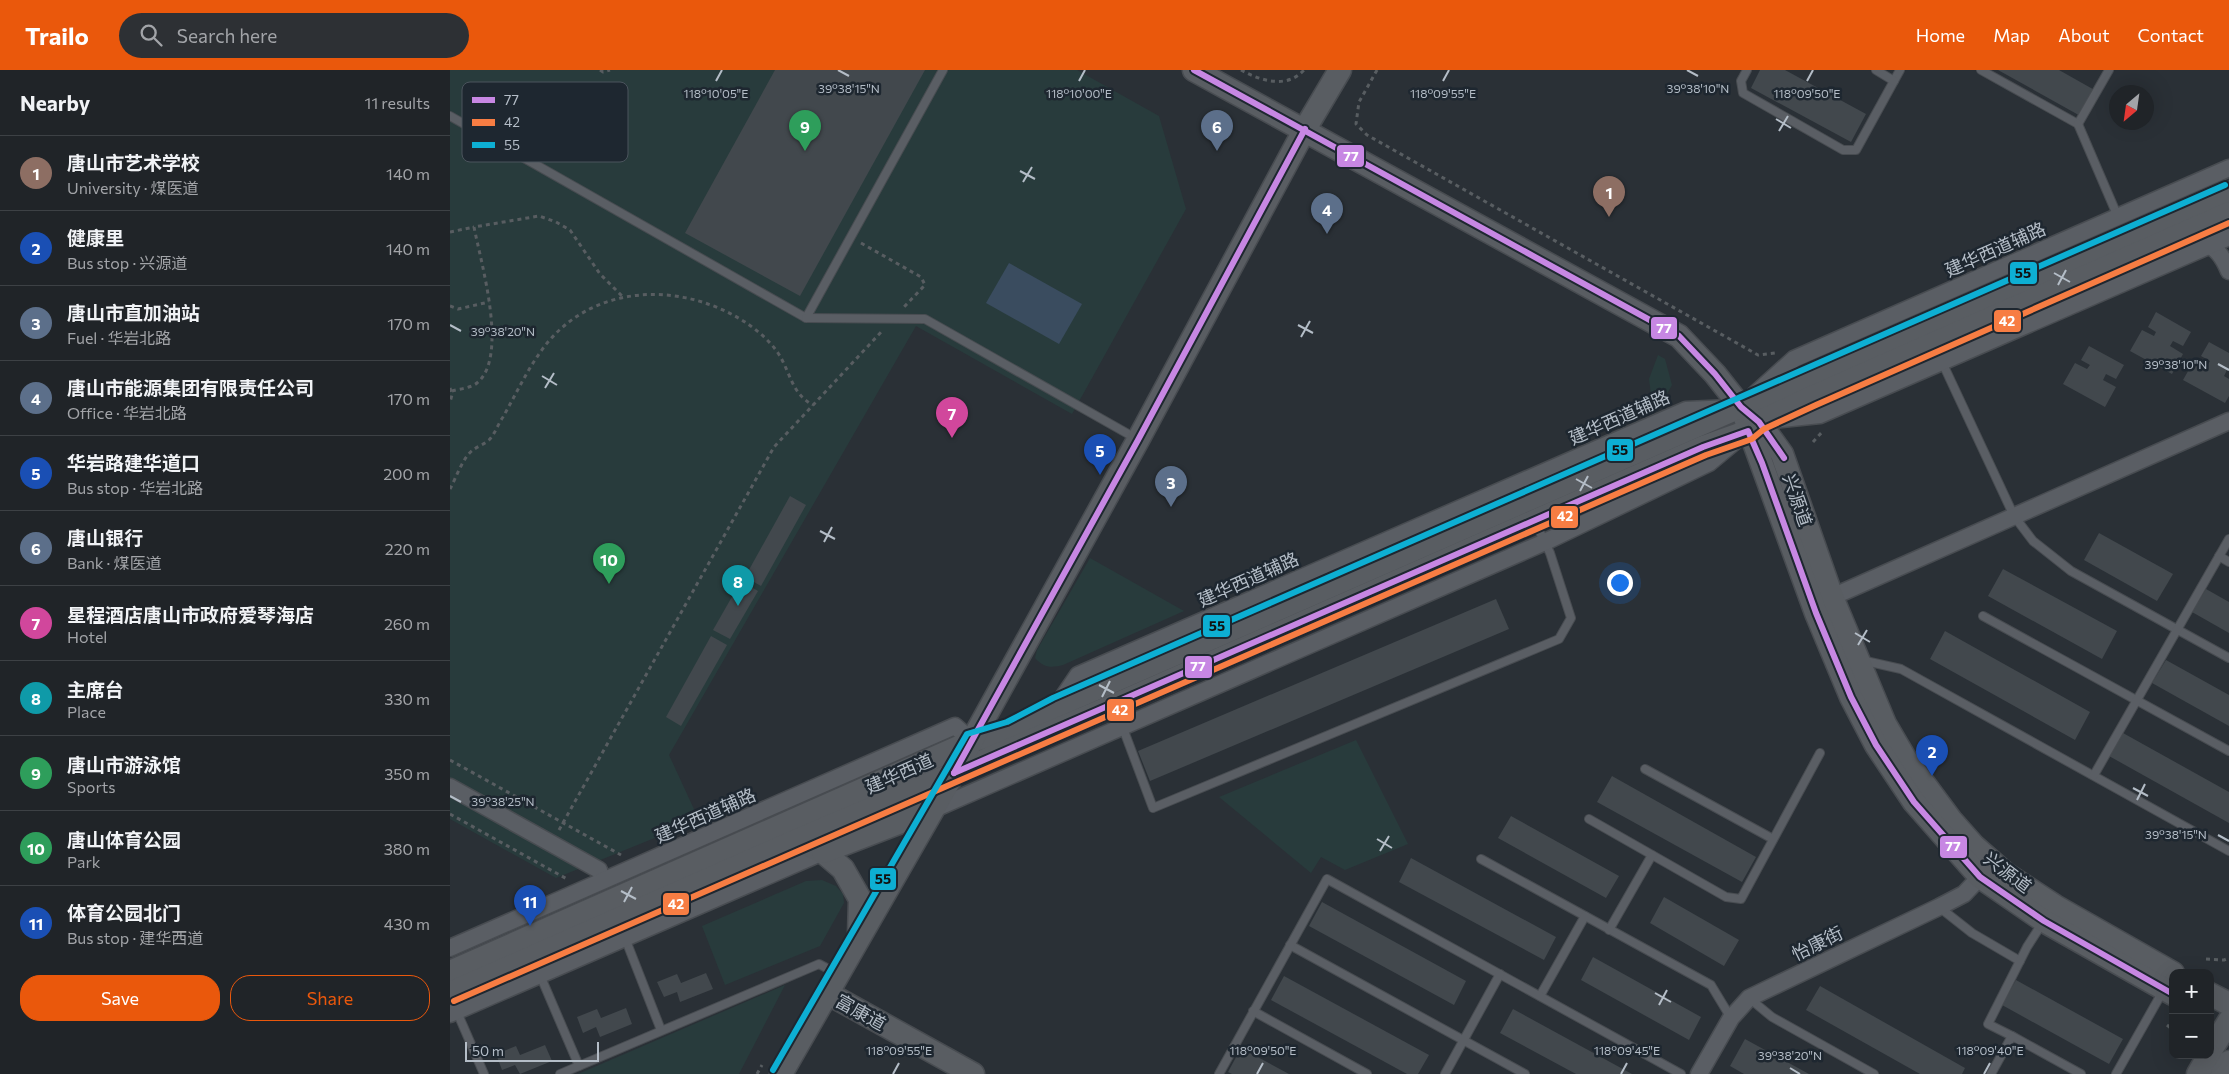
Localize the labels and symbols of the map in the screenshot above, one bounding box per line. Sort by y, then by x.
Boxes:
text: 39°38'15"N [818,81,880,95]
text: 39°38'10"N [1667,81,1729,95]
legend [462,82,628,162]
north arrow [2109,85,2154,130]
text: 118°10'05"E [684,86,748,100]
text: 118°10'00"E [1046,86,1112,100]
text: 118°09'55"E [1410,86,1476,100]
text: 118°09'50"E [1773,86,1841,100]
text: 77 [504,91,519,108]
pin: 9 [789,110,821,151]
pin: 6 [1201,110,1233,151]
text: 42 [504,113,520,130]
text: 55 [504,136,520,153]
line badge: 77 [1336,144,1365,168]
text: 77 [1343,147,1359,164]
pin: 1 [1593,176,1625,217]
pin: 4 [1311,193,1343,234]
street label: 建华西道辅路 [1941,217,2049,281]
line badge: 55 [2009,261,2038,285]
text: 55 [2015,264,2031,281]
line badge: 42 [1993,309,2022,333]
text: 42 [1999,312,2015,329]
line badge: 77 [1650,316,1678,340]
text: 77 [1656,319,1672,336]
text: 39°38'20"N [471,324,535,338]
text: 39°38'10"N [2145,357,2207,371]
street label: 建华西道辅路 [1565,385,1673,449]
pin: 7 [936,397,968,438]
pin: 5 [1084,434,1116,475]
line badge: 55 [1606,438,1634,462]
text: 55 [1612,441,1628,458]
pin: 3 [1155,466,1187,507]
street label: 兴源道 [1779,471,1817,529]
line badge: 42 [1550,505,1579,529]
text: 42 [1557,507,1573,524]
pin: 10 [593,543,625,584]
street label: 建华西道辅路 [1194,547,1302,611]
pin: 8 [722,565,754,606]
your location [1607,570,1633,596]
line badge: 55 [1202,614,1231,638]
text: 55 [1209,617,1225,634]
line badge: 77 [1184,655,1213,679]
text: 77 [1190,657,1206,674]
line badge: 42 [1106,698,1135,722]
text: 42 [1112,701,1128,718]
pin: 2 [1916,735,1948,776]
street label: 建华西道 [862,748,936,798]
street label: 建华西道辅路 [651,783,759,847]
text: 39°38'25"N [471,794,535,808]
text: 39°38'15"N [2145,827,2207,841]
line badge: 77 [1939,835,1968,859]
text: 77 [1945,837,1961,854]
street label: 兴源道 [1980,847,2036,897]
line badge: 55 [869,867,897,891]
text: 55 [875,870,891,887]
pin: 11 [514,885,546,926]
line badge: 42 [662,892,690,916]
text: 42 [668,895,684,912]
street label: 怡康街 [1788,921,1846,965]
street label: 富康道 [832,989,890,1035]
scale bar [465,1039,599,1062]
text: 118°09'55"E [866,1043,932,1057]
text: 118°09'50"E [1229,1043,1297,1057]
text: 118°09'45"E [1594,1043,1660,1057]
text: 118°09'40"E [1956,1043,2024,1057]
text: 39°38'20"N [1758,1048,1822,1062]

